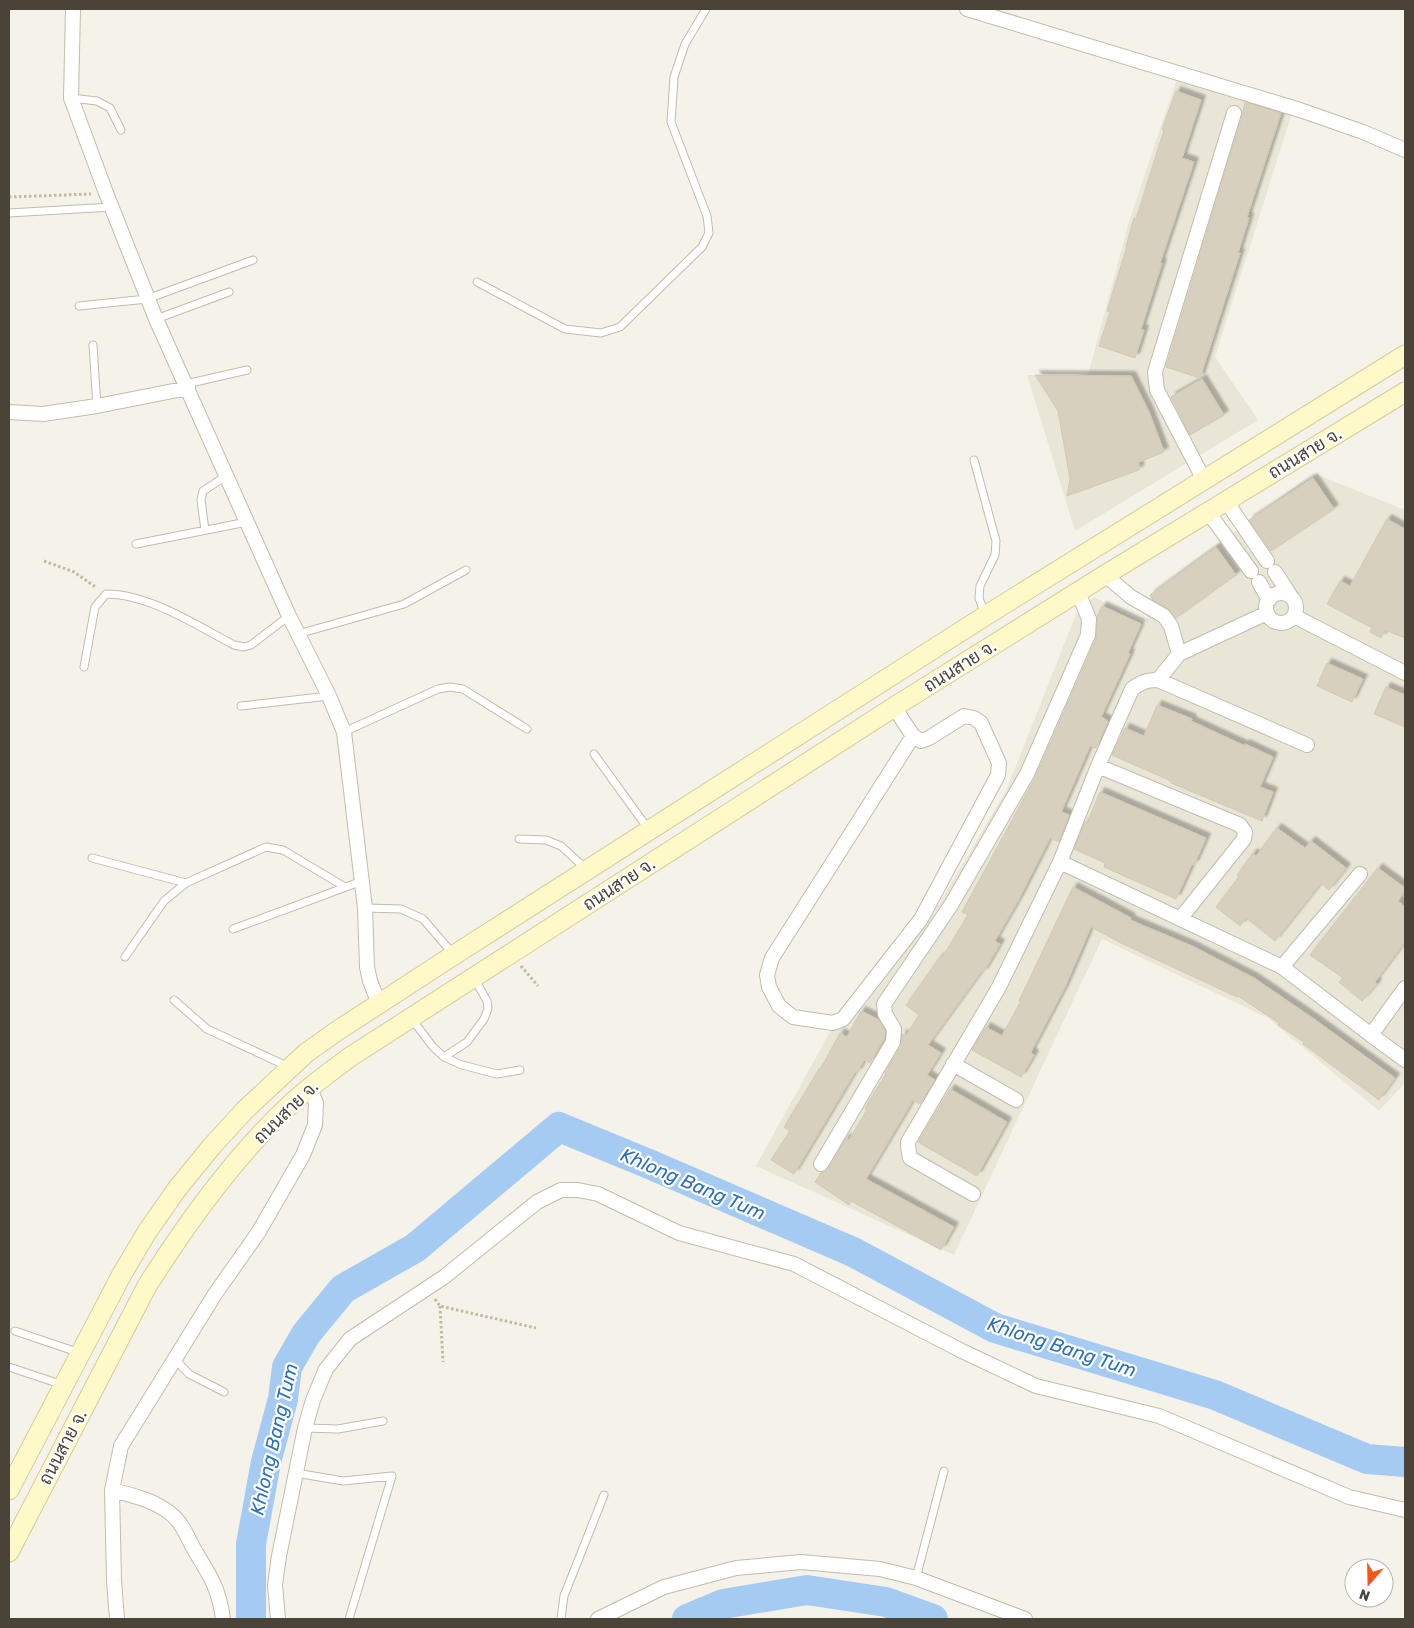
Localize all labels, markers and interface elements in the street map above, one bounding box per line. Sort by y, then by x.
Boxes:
street label: ถนนสาย จ. [1264,423,1346,483]
street label: ถนนสาย จ. [919,635,1001,697]
street label: ถนนสาย จ. [579,852,659,916]
street label: ถนนสาย จ. [249,1076,323,1148]
water label: Khlong Bang Tum [617,1143,769,1225]
water label: Khlong Bang Tum [985,1312,1139,1382]
water label: Khlong Bang Tum [245,1361,303,1517]
street label: ถนนสาย จ. [34,1406,92,1488]
north arrow [1344,1558,1394,1608]
text: N [1357,1585,1372,1604]

